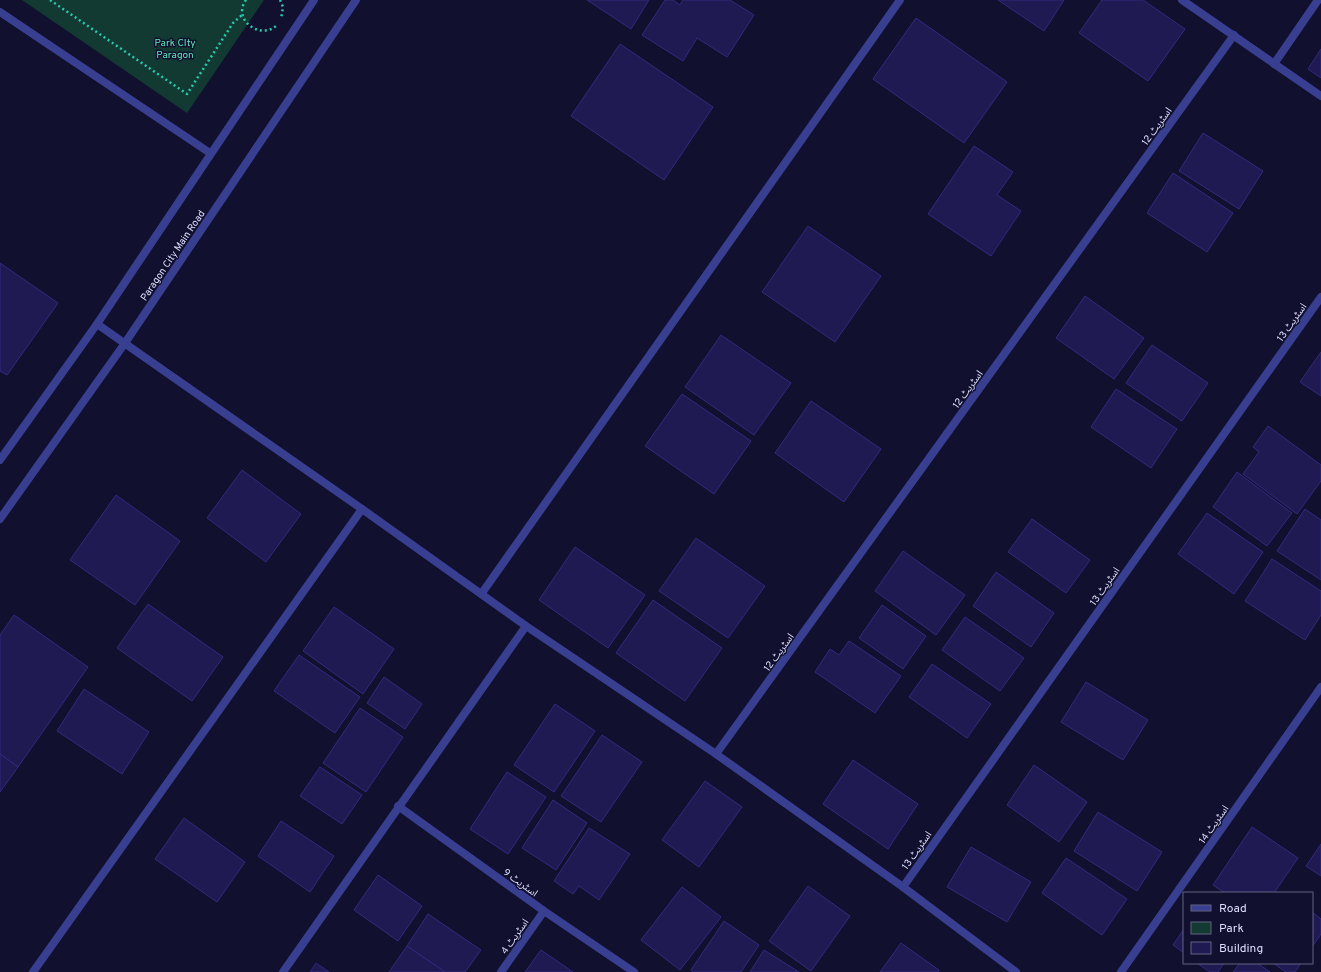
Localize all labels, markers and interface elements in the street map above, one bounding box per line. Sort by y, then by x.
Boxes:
park label: Park CIty Paragon [154,37,196,62]
street label: اسٹریٹ 12 [1139,105,1175,148]
street label: Paragon City Main Road [138,208,208,304]
street label: اسٹریٹ 13 [1274,301,1310,344]
street label: اسٹریٹ 12 [950,368,986,411]
street label: اسٹریٹ 13 [1087,565,1123,608]
street label: اسٹریٹ 12 [761,631,797,674]
street label: اسٹریٹ 14 [1196,803,1232,846]
street label: اسٹریٹ 13 [899,829,935,872]
street label: اسٹریٹ 9 [500,866,540,900]
legend [1183,892,1313,964]
text: Road [1219,901,1247,917]
street label: اسٹریٹ 4 [498,917,532,957]
text: Park [1219,921,1244,937]
text: Building [1219,941,1263,957]

